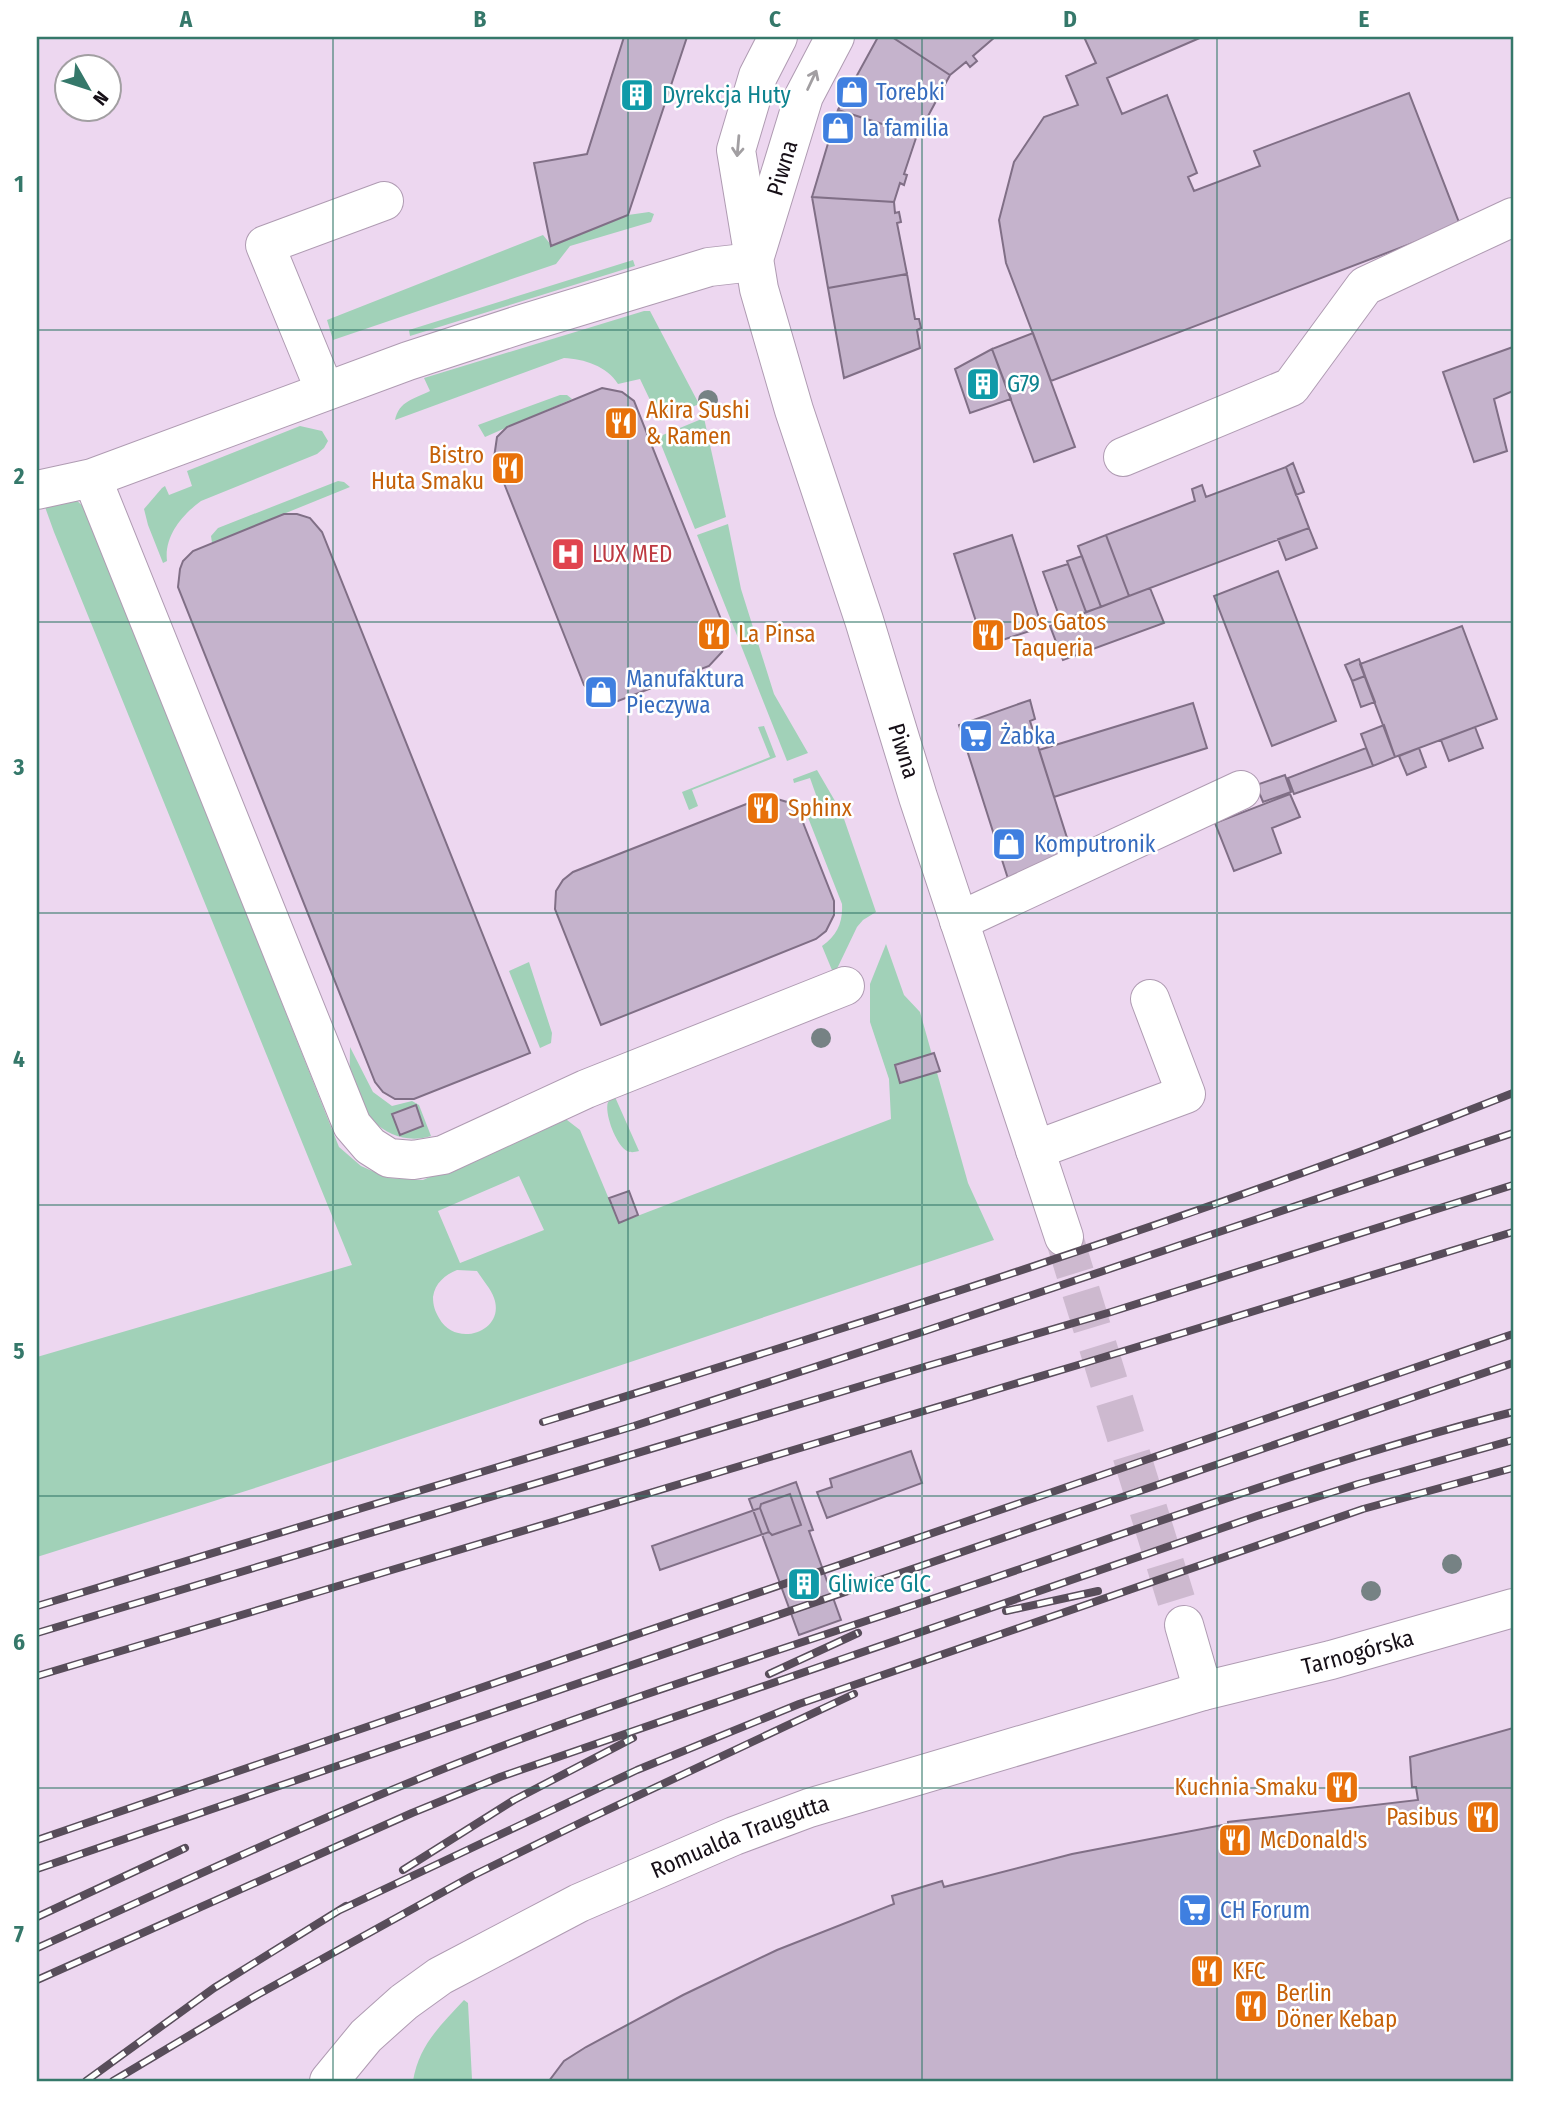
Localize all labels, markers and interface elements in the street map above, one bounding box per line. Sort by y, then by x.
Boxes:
text: A [179,5,193,33]
text: B [474,5,487,33]
text: C [769,5,781,33]
text: D [1063,5,1077,33]
text: E [1359,5,1370,33]
north arrow [52,52,122,122]
one-way arrow [805,70,819,91]
shop icon: Torebki [833,73,871,111]
building icon: Dyrekcja Huty [618,76,656,114]
place label: Torebki [876,78,945,106]
place label: Dyrekcja Huty [662,81,792,109]
text: N [88,87,113,110]
shop icon: la familia [819,109,857,147]
place label: la familia [862,114,949,142]
one-way arrow [731,134,744,157]
street label: Piwna [760,137,804,199]
text: 1 [14,170,24,198]
building icon: G79 [964,365,1002,403]
place label: G79 [1007,370,1040,398]
place label: Akira Sushi & Ramen [646,396,750,450]
restaurant icon: Akira Sushi & Ramen [602,404,640,442]
place label: Bistro Huta Smaku [371,441,484,495]
restaurant icon: Bistro Huta Smaku [489,449,527,487]
text: 2 [13,462,25,490]
hospital icon: LUX MED [549,535,587,573]
place label: LUX MED [592,540,672,568]
place label: Dos Gatos Taqueria [1012,608,1106,662]
restaurant icon: La Pinsa [695,615,733,653]
restaurant icon: Dos Gatos Taqueria [969,616,1007,654]
place label: La Pinsa [738,620,816,648]
place label: Manufaktura Pieczywa [626,665,744,719]
shop icon: Manufaktura Pieczywa [582,673,620,711]
supermarket icon: Żabka [957,717,995,755]
street label: Piwna [882,720,926,782]
place label: Żabka [1000,722,1056,750]
text: 3 [13,753,25,781]
restaurant icon: Sphinx [744,789,782,827]
place label: Sphinx [788,794,852,822]
shop icon: Komputronik [990,825,1028,863]
place label: Komputronik [1034,830,1156,858]
text: 4 [13,1045,25,1073]
text: 5 [13,1337,25,1365]
building icon: Gliwice GlC [785,1565,823,1603]
place label: Gliwice GlC [828,1570,931,1598]
street label: Tarnogórska [1299,1623,1417,1681]
text: 6 [13,1628,25,1656]
restaurant icon: Kuchnia Smaku [1323,1768,1361,1806]
place label: Kuchnia Smaku [1175,1773,1318,1801]
street label: Romualda Traugutta [647,1789,832,1884]
restaurant icon: Pasibus [1464,1798,1502,1836]
place label: Pasibus [1386,1803,1458,1831]
restaurant icon: McDonald's [1216,1821,1254,1859]
place label: McDonald's [1260,1826,1368,1854]
supermarket icon: CH Forum [1176,1891,1214,1929]
place label: CH Forum [1220,1896,1310,1924]
text: 7 [14,1920,24,1948]
restaurant icon: KFC [1188,1952,1226,1990]
place label: KFC [1232,1957,1266,1985]
place label: Berlin Döner Kebap [1276,1979,1397,2033]
restaurant icon: Berlin Döner Kebap [1232,1987,1270,2025]

